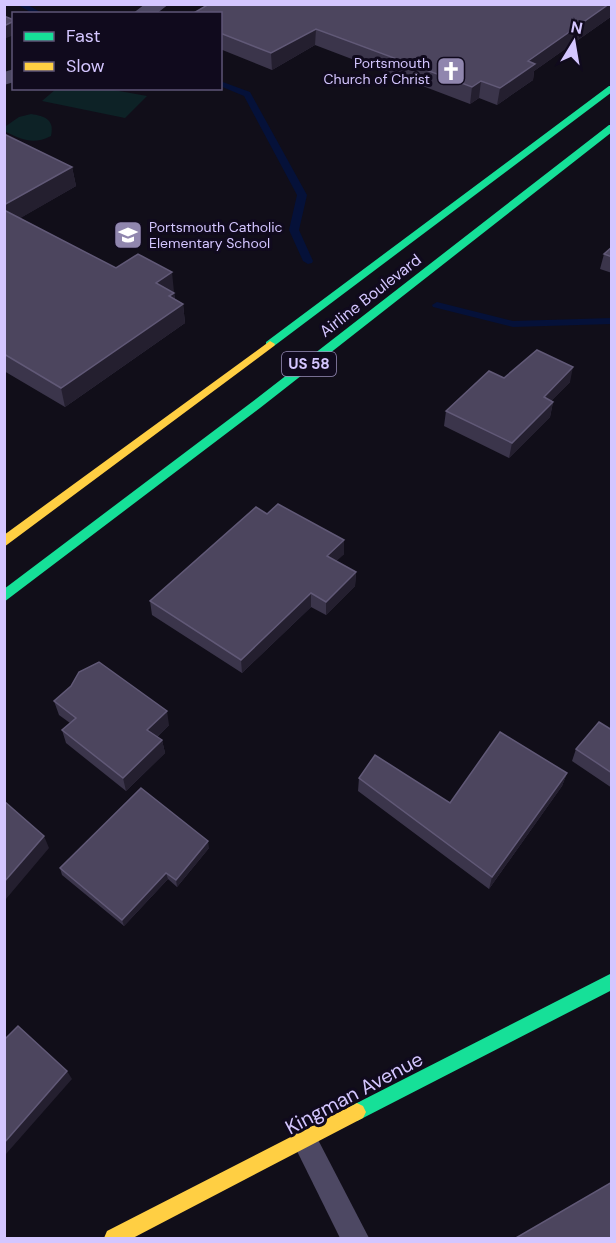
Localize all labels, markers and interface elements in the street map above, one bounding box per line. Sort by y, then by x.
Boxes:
legend [12,12,222,90]
north arrow [544,12,604,72]
text: N [569,16,584,39]
text: Fast [66,24,101,48]
text: Slow [66,54,105,78]
place label: Portsmouth Church of Christ [324,54,430,88]
church icon: Portsmouth Church of Christ [435,55,467,87]
place label: Portsmouth Catholic Elementary School [149,218,283,252]
school or university icon: Portsmouth Catholic Elementary School [112,219,144,251]
street label: Airline Boulevard [315,249,425,342]
road number: US 58 [282,352,336,376]
street label: Kingman Avenue [281,1046,427,1140]

